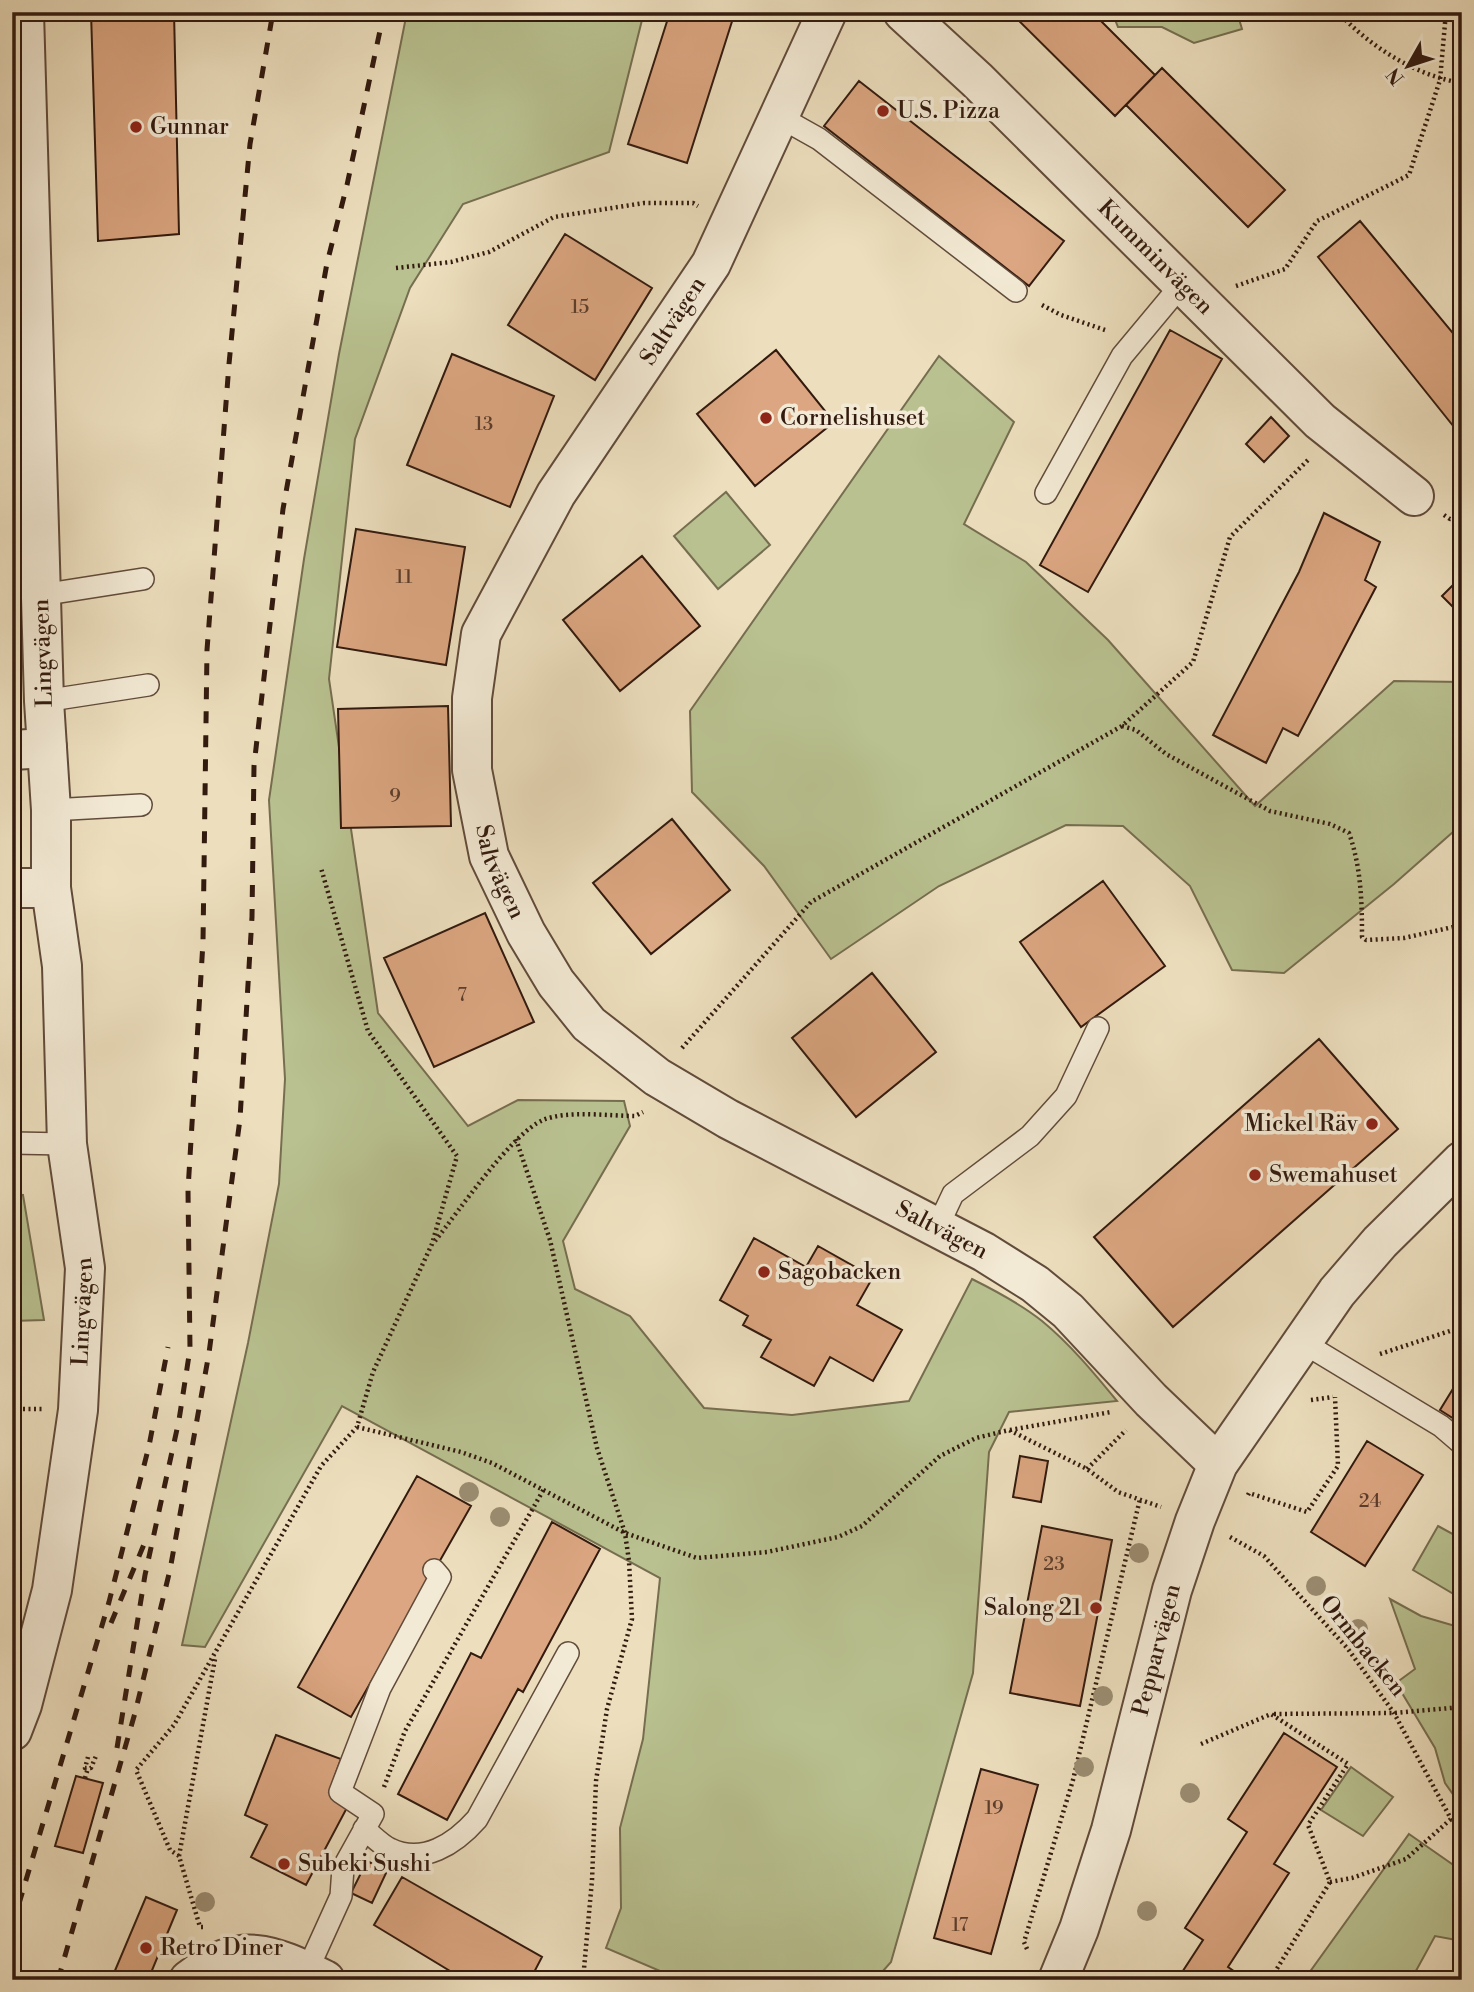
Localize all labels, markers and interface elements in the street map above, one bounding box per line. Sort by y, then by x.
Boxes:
north arrow [1372,32,1442,102]
text: N [1382,63,1410,89]
place label: U.S. Pizza [897,97,1000,125]
marker: U.S. Pizza [875,103,891,119]
place label: Gunnar [150,113,229,141]
marker: Gunnar [128,119,144,135]
street label: Kumminvägen [1092,194,1219,321]
street label: Saltvägen [634,271,712,370]
house number: 15 [571,295,589,319]
place label: Cornelishuset [780,404,925,432]
marker: Cornelishuset [758,410,774,426]
house number: 13 [475,412,493,436]
house number: 11 [396,565,413,589]
street label: Lingvägen [27,598,59,708]
house number: 9 [389,784,401,808]
street label: Saltvägen [469,822,531,924]
house number: 7 [457,983,467,1007]
place label: Mickel Räv [1244,1110,1359,1138]
marker: Mickel Räv [1364,1116,1380,1132]
place label: Swemahuset [1269,1161,1398,1189]
marker: Swemahuset [1247,1167,1263,1183]
street label: Saltvägen [891,1195,993,1266]
street label: Lingvägen [66,1255,99,1367]
place label: Sagobacken [778,1258,901,1286]
marker: Sagobacken [756,1264,772,1280]
house number: 24 [1359,1489,1381,1513]
house number: 23 [1043,1552,1065,1576]
street label: Pepparvägen [1127,1581,1187,1719]
street label: Ormbacken [1314,1590,1412,1702]
place label: Salong 21 [984,1594,1082,1622]
marker: Salong 21 [1088,1600,1104,1616]
house number: 19 [984,1796,1004,1820]
place label: Subeki Sushi [298,1850,431,1878]
marker: Subeki Sushi [276,1856,292,1872]
house number: 17 [952,1913,969,1937]
place label: Retro Diner [160,1934,284,1962]
marker: Retro Diner [138,1940,154,1956]

